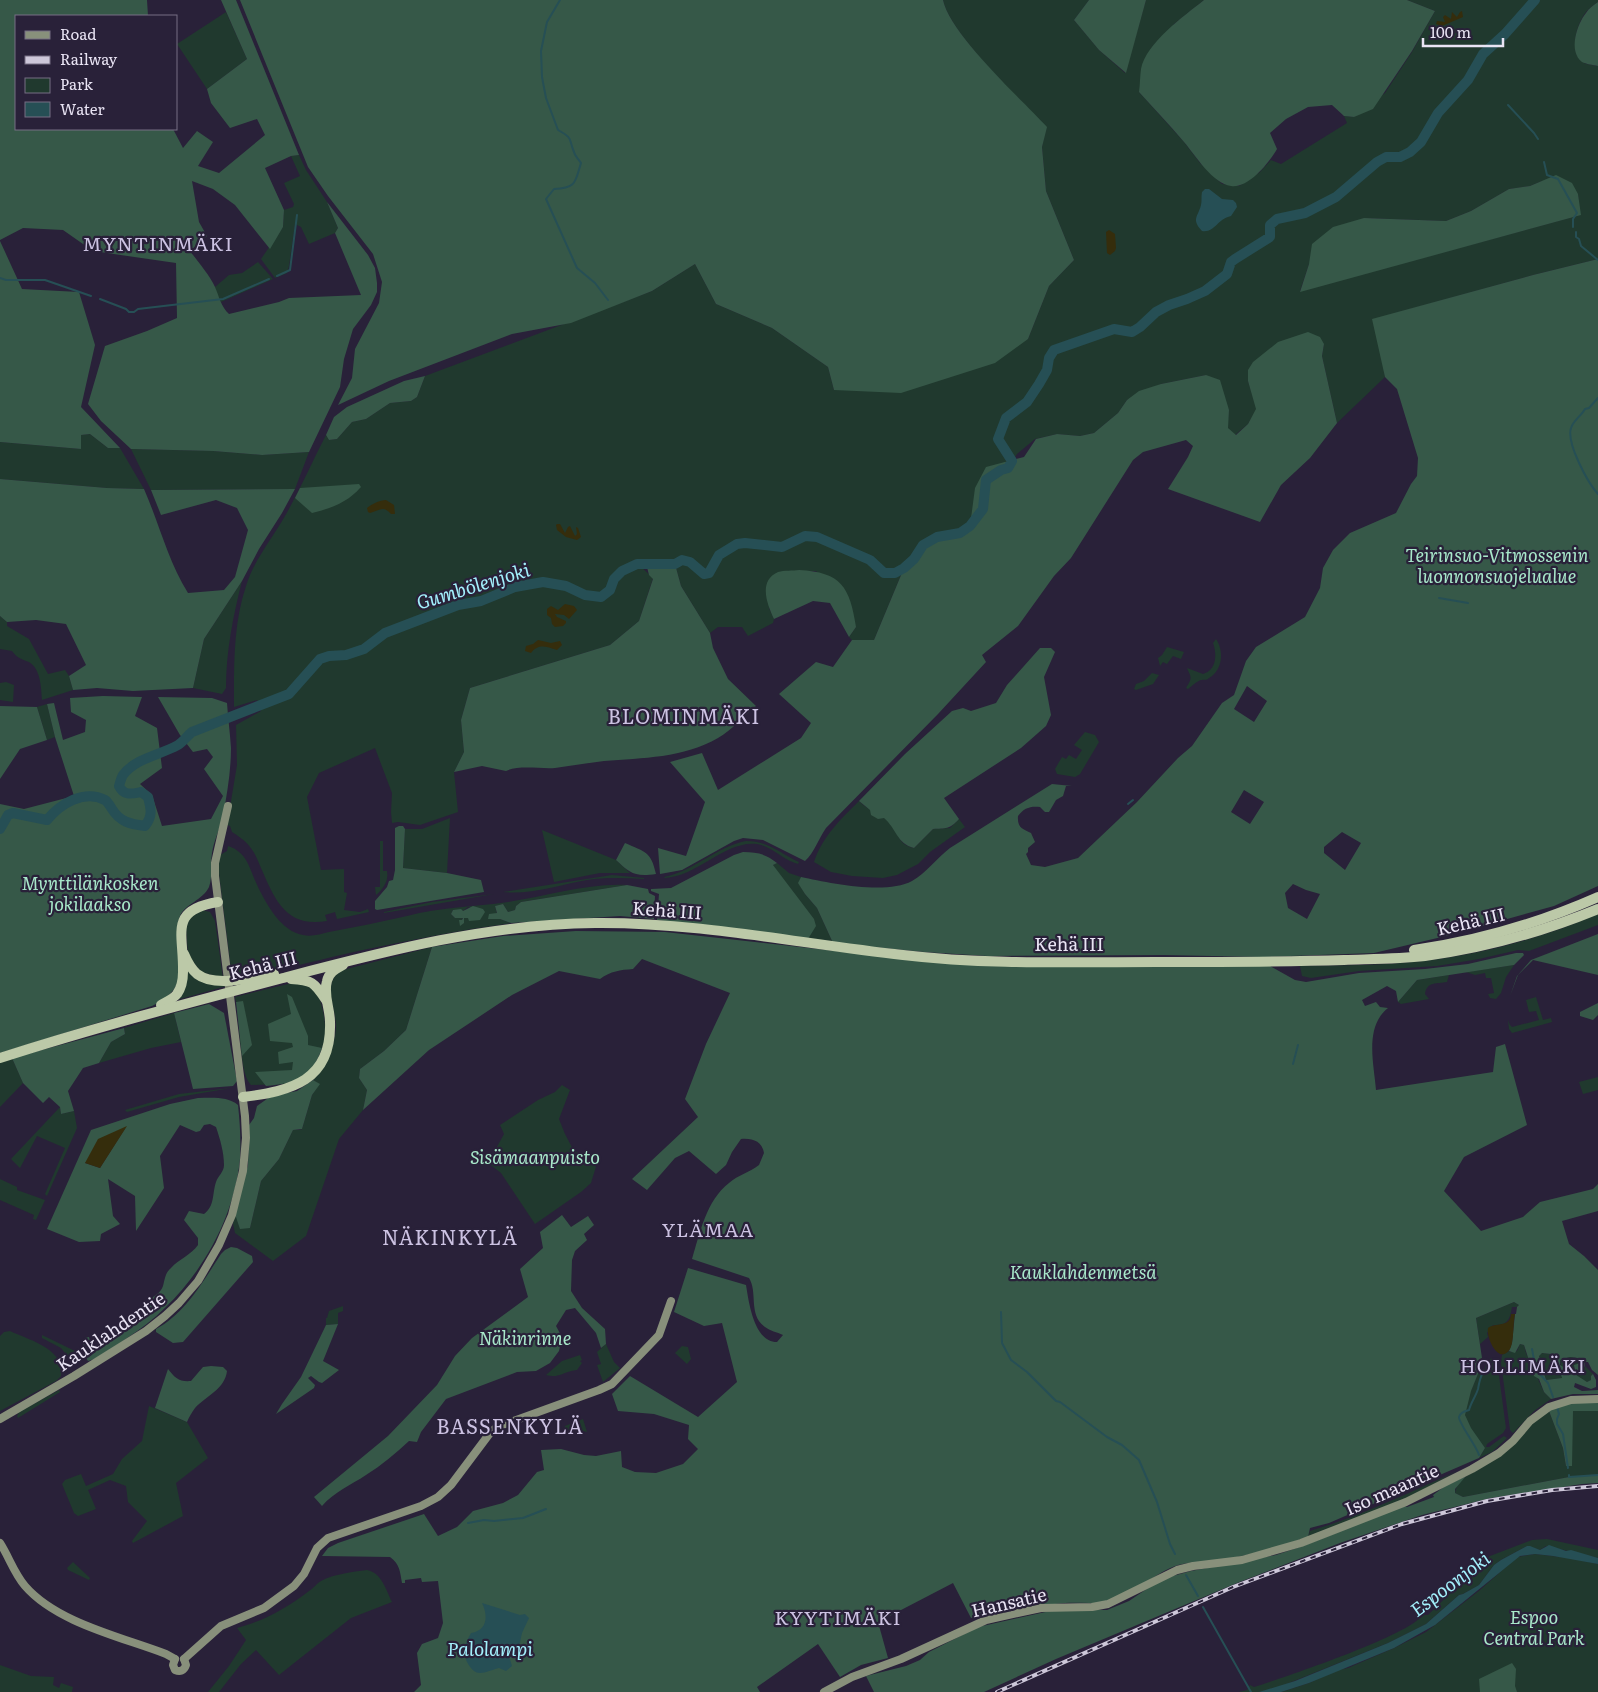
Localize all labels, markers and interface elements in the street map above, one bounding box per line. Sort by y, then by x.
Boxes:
legend [15,15,178,130]
scale bar [1423,15,1503,47]
text: 100 m [1430,20,1471,43]
text: Road [60,22,96,45]
text: Railway [60,47,118,70]
text: Park [60,72,94,95]
text: Water [60,97,105,120]
district label: MYNTINMÄKI [83,229,233,257]
park label: Teirinsuo-Vitmossenin luonnonsuojelualue [1406,541,1589,589]
water label: Gumbölenjoki [413,554,533,616]
district label: BLOMINMÄKI [607,700,761,730]
park label: Mynttilänkosken jokilaakso [22,869,159,917]
street label: Kehä III [631,894,703,925]
street label: Kehä III [1434,900,1508,942]
street label: Kehä III [1034,930,1104,957]
street label: Kehä III [226,943,300,986]
park label: Sisämaanpuisto [470,1143,600,1170]
district label: YLÄMAA [662,1215,754,1243]
district label: NÄKINKYLÄ [382,1221,518,1251]
park label: Kauklahdenmetsä [1010,1258,1157,1285]
street label: Kauklahdentie [50,1284,170,1377]
park label: Näkinrinne [479,1324,571,1351]
district label: HOLLIMÄKI [1460,1351,1586,1379]
district label: BASSENKYLÄ [436,1410,584,1440]
street label: Iso maantie [1340,1456,1443,1521]
water label: Espoonjoki [1404,1544,1495,1623]
street label: Hansatie [968,1580,1049,1623]
district label: KYYTIMÄKI [774,1603,902,1631]
park label: Espoo Central Park [1483,1603,1585,1651]
water label: Palolampi [447,1634,533,1662]

